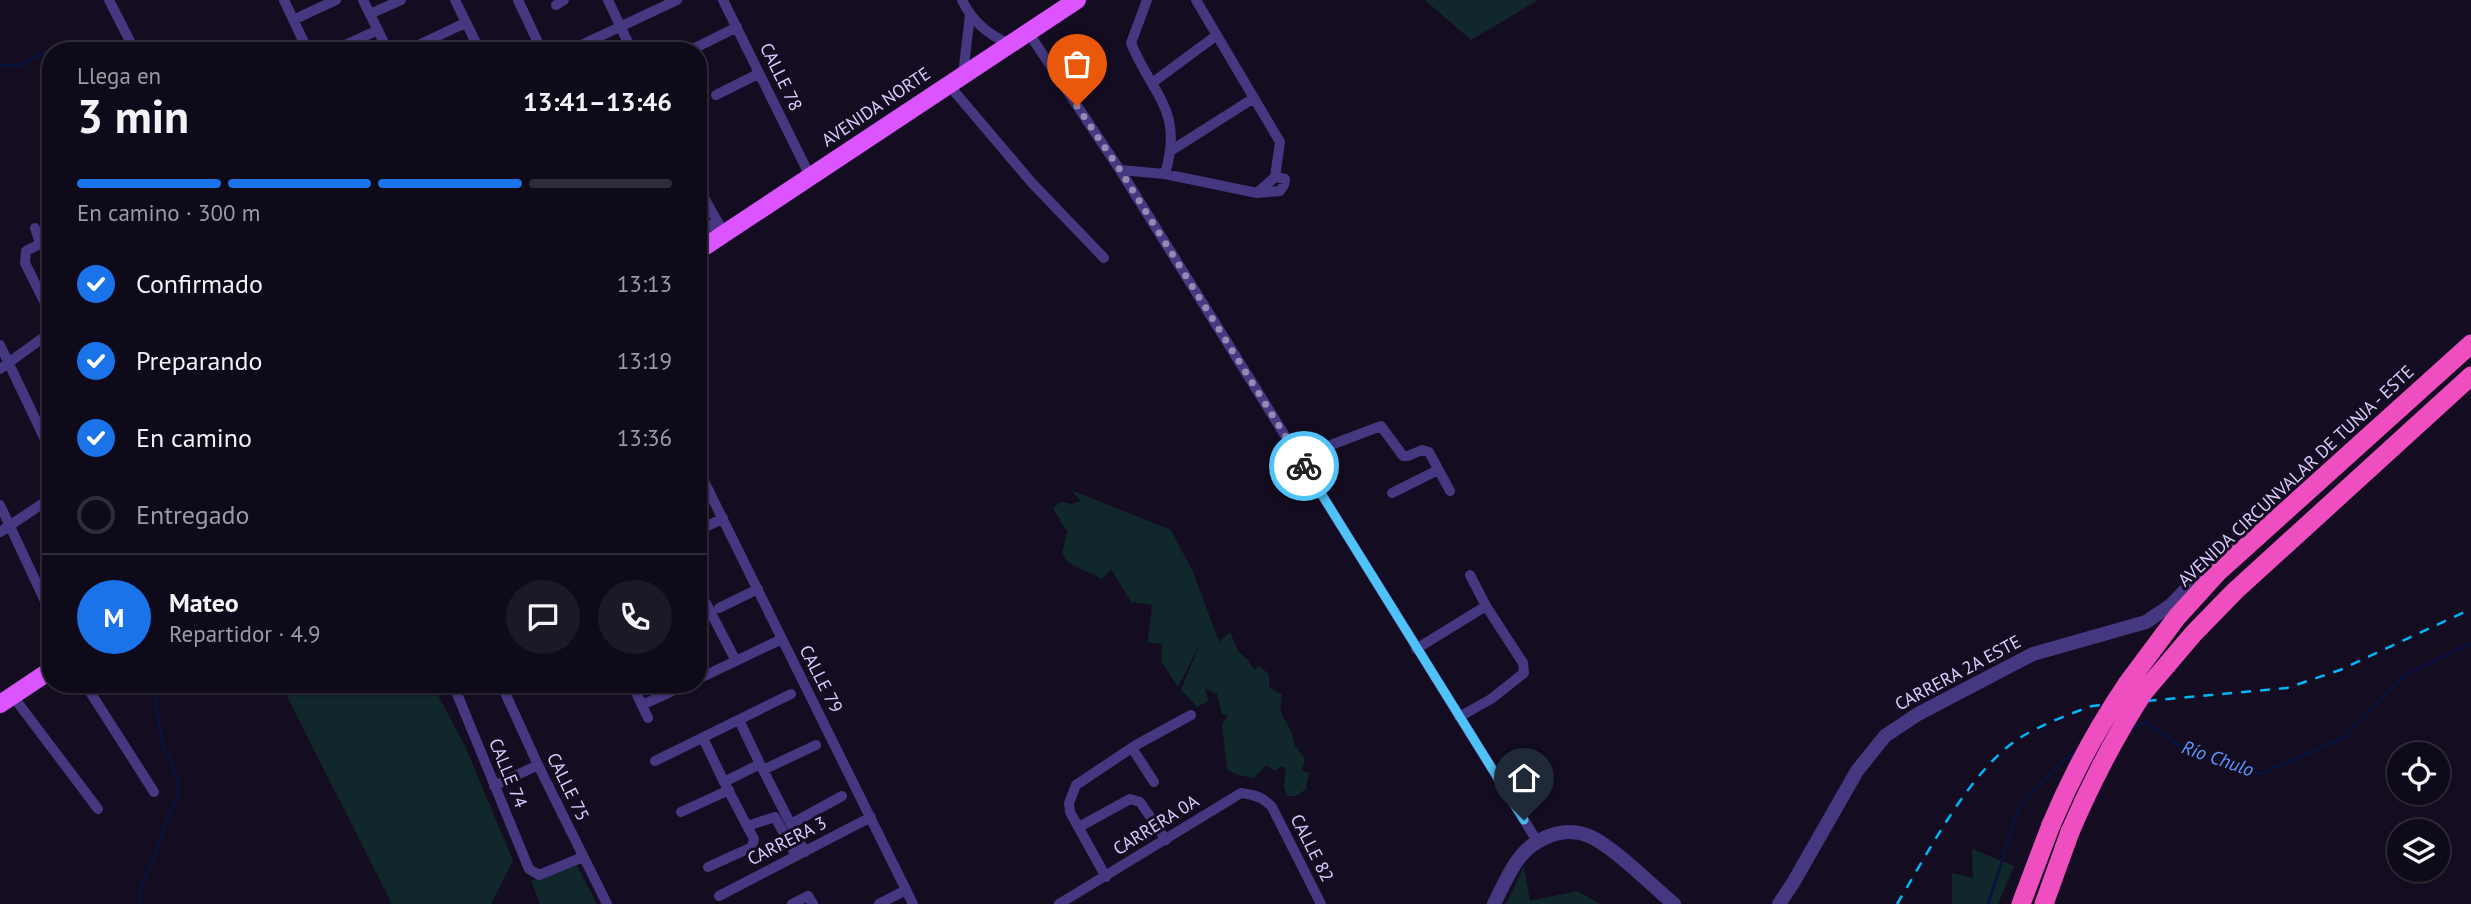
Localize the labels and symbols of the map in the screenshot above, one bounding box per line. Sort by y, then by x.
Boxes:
pin [1047,34,1107,106]
street label: CALLE 78 [755,39,808,115]
street label: AVENIDA NORTE [817,62,935,152]
street label: AVENIDA CIRCUNVALAR DE TUNJA - ESTE [2173,360,2418,591]
courier [1269,431,1339,501]
street label: CARRERA 2A ESTE [1891,630,2025,715]
street label: CALLE 79 [795,641,848,717]
street label: CALLE 74 [484,735,533,811]
water label: Río Chulo [2179,735,2257,781]
pin [1494,748,1554,820]
street label: CALLE 75 [542,749,595,825]
street label: CARRERA 0A [1109,789,1203,860]
street label: CALLE 82 [1286,810,1339,886]
street label: CARRERA 3 [743,811,830,870]

